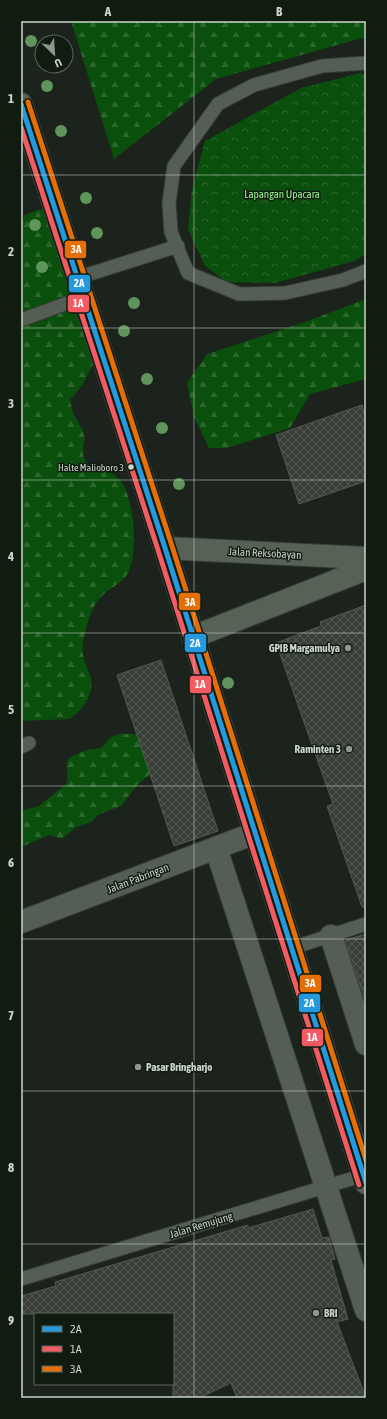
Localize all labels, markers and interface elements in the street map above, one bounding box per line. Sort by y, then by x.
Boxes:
text: A [104,4,112,19]
text: B [276,4,283,19]
north arrow [34,34,74,74]
text: U [53,56,64,70]
text: 1 [8,91,14,106]
park label: Lapangan Upacara [244,188,320,200]
line badge: 3A [64,240,87,259]
text: 3A [71,243,82,255]
text: 2 [8,244,14,259]
line badge: 2A [68,274,91,293]
text: 2A [74,277,85,289]
line badge: 1A [67,294,90,313]
text: 1A [73,297,84,309]
text: 3 [8,396,14,411]
place label: Halte Malioboro 3 [58,462,124,473]
marker: Halte Malioboro 3 [126,462,136,472]
street label: Jalan Reksobayan [228,545,302,561]
text: 4 [7,549,14,564]
line badge: 3A [178,592,201,611]
text: 3A [185,596,196,608]
line badge: 2A [184,633,207,653]
text: 2A [190,637,201,649]
place label: GPIB Margamulya [269,642,340,654]
marker: GPIB Margamulya [343,643,353,653]
line badge: 1A [189,675,212,694]
text: 1A [195,678,206,690]
text: 5 [8,702,14,717]
place label: Raminten 3 [295,743,341,755]
marker: Raminten 3 [344,744,354,754]
text: 6 [8,855,14,870]
street label: Jalan Pabringan [105,861,171,895]
line badge: 3A [299,974,322,993]
text: 3A [305,977,316,989]
line badge: 2A [298,993,321,1013]
text: 2A [304,997,315,1009]
text: 7 [8,1008,14,1023]
line badge: 1A [301,1028,324,1047]
text: 1A [307,1031,318,1043]
place label: Pasar Bringharjo [146,1061,212,1073]
marker: Pasar Bringharjo [133,1062,143,1072]
text: 8 [8,1160,14,1175]
street label: Jalan Remujung [168,1210,234,1240]
place label: BRI [324,1307,338,1319]
marker: BRI [311,1308,321,1318]
text: 9 [8,1313,14,1328]
legend [34,1313,174,1385]
text: 2A [70,1322,82,1336]
text: 1A [70,1342,82,1356]
text: 3A [70,1362,82,1376]

